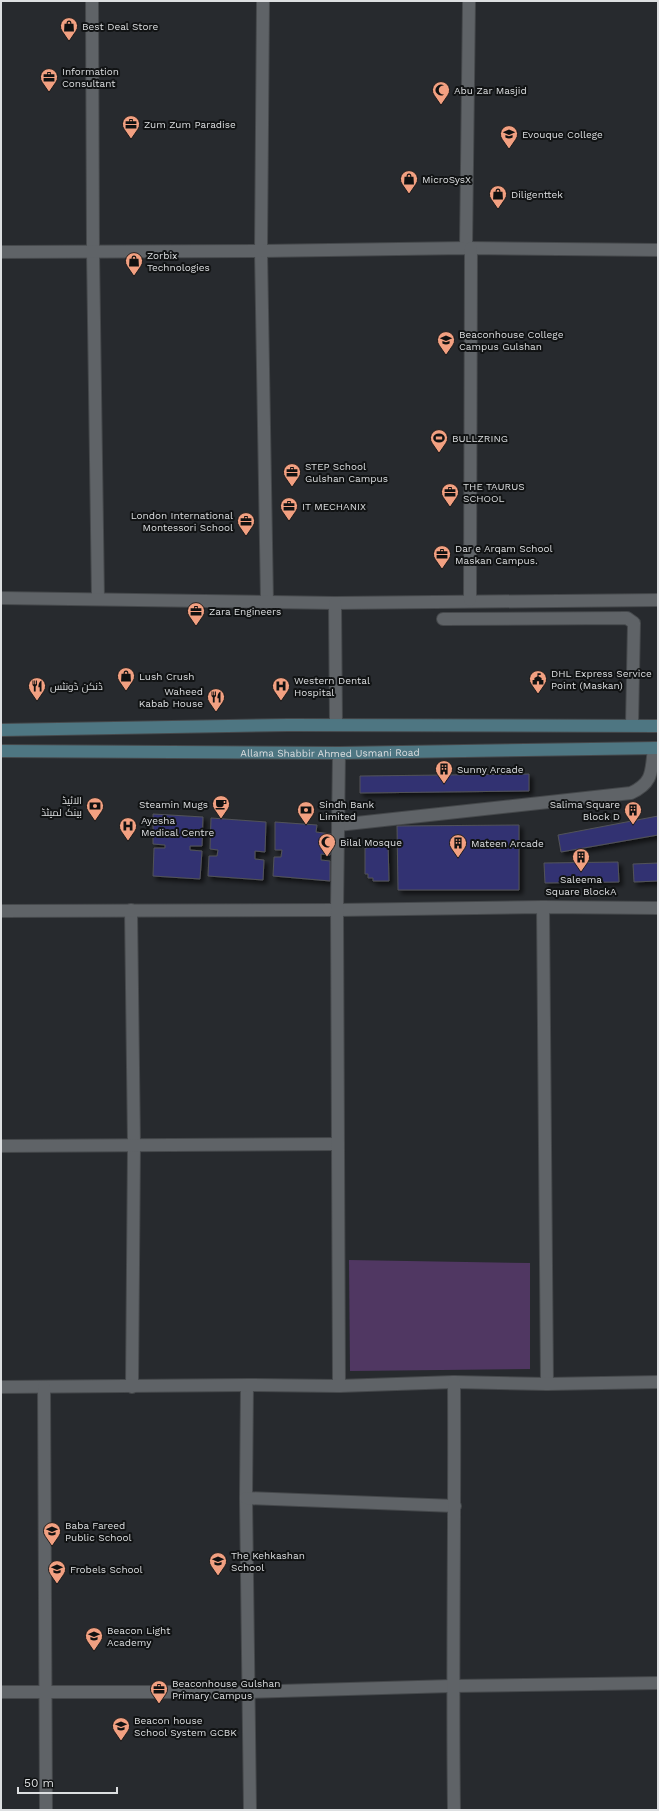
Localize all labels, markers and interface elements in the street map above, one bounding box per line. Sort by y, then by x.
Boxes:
shop icon: Best Deal Store [59,16,79,41]
place label: Best Deal Store [82,21,158,32]
place label: Information Consultant [62,66,119,89]
office icon: Information Consultant [39,67,59,92]
mosque icon: Abu Zar Masjid [431,80,451,105]
place label: Abu Zar Masjid [454,85,527,96]
office icon: Zum Zum Paradise [121,114,141,139]
place label: Zum Zum Paradise [144,119,236,130]
school or university icon: Evouque College [499,124,519,149]
place label: Evouque College [522,129,603,140]
shop icon: MicroSysX [399,169,419,194]
place label: MicroSysX [422,174,471,185]
shop icon: Diligenttek [488,184,508,209]
place label: Diligenttek [511,189,563,200]
place label: Zorbix Technologies [147,250,210,273]
shop icon: Zorbix Technologies [124,251,144,276]
place label: Beaconhouse College Campus Gulshan [459,329,564,352]
school or university icon: Beaconhouse College Campus Gulshan [436,330,456,355]
sports icon: BULLZRING [429,428,449,453]
place label: BULLZRING [452,433,508,444]
place label: STEP School Gulshan Campus [305,461,388,484]
office icon: STEP School Gulshan Campus [282,462,302,487]
place label: THE TAURUS SCHOOL [463,481,525,504]
office icon: THE TAURUS SCHOOL [440,482,460,507]
office icon: IT MECHANIX [279,496,299,521]
place label: IT MECHANIX [302,501,366,512]
place label: London International Montessori School [131,510,233,533]
office icon: London International Montessori School [236,511,256,536]
place label: Dar e Arqam School Maskan Campus. [455,543,553,566]
office icon: Dar e Arqam School Maskan Campus. [432,544,452,569]
office icon: Zara Engineers [186,601,206,626]
place label: Zara Engineers [209,606,281,617]
shop icon: Lush Crush [116,666,136,691]
place label: DHL Express Service Point (Maskan) [551,668,652,691]
public building icon: DHL Express Service Point (Maskan) [528,669,548,694]
place label: Lush Crush [139,671,194,682]
place label: Western Dental Hospital [294,675,370,698]
restaurant icon: ڈنکن ڈونٹس [27,676,47,701]
hospital icon: Western Dental Hospital [271,676,291,701]
place label: ڈنکن ڈونٹس [50,681,103,693]
place label: Waheed Kabab House [139,686,203,709]
restaurant icon: Waheed Kabab House [206,687,226,712]
street label: Allama Shabbir Ahmed Usmani Road [240,746,420,759]
building icon: Sunny Arcade [434,759,454,784]
place label: Sunny Arcade [457,764,524,775]
cafe icon: Steamin Mugs [211,794,231,819]
place label: الائیڈ بینک لمیٹڈ [41,795,82,818]
bank icon: الائیڈ بینک لمیٹڈ [85,796,105,821]
place label: Steamin Mugs [139,799,208,810]
place label: Sindh Bank Limited [319,799,374,822]
place label: Salima Square Block D [550,799,620,822]
bank icon: Sindh Bank Limited [296,800,316,825]
building icon: Salima Square Block D [623,800,643,825]
place label: Ayesha Medical Centre [141,815,214,838]
hospital icon: Ayesha Medical Centre [118,816,138,841]
mosque icon: Bilal Mosque [317,832,337,857]
building icon: Mateen Arcade [448,833,468,858]
place label: Bilal Mosque [340,837,402,848]
place label: Mateen Arcade [471,838,544,849]
building icon: Saleema Square BlockA [571,847,591,872]
place label: Saleema Square BlockA [545,874,617,897]
place label: Baba Fareed Public School [65,1520,132,1543]
school or university icon: Baba Fareed Public School [42,1521,62,1546]
place label: The Kehkashan School [231,1550,305,1573]
school or university icon: The Kehkashan School [208,1551,228,1576]
school or university icon: Frobels School [47,1559,67,1584]
place label: Frobels School [70,1564,143,1575]
place label: Beacon Light Academy [107,1625,171,1648]
school or university icon: Beacon Light Academy [84,1626,104,1651]
place label: Beaconhouse Gulshan Primary Campus [172,1678,280,1701]
office icon: Beaconhouse Gulshan Primary Campus [149,1679,169,1704]
place label: Beacon house School System GCBK [134,1715,237,1738]
school or university icon: Beacon house School System GCBK [111,1716,131,1741]
scale bar [18,1769,117,1795]
text: 50 m [24,1776,54,1790]

